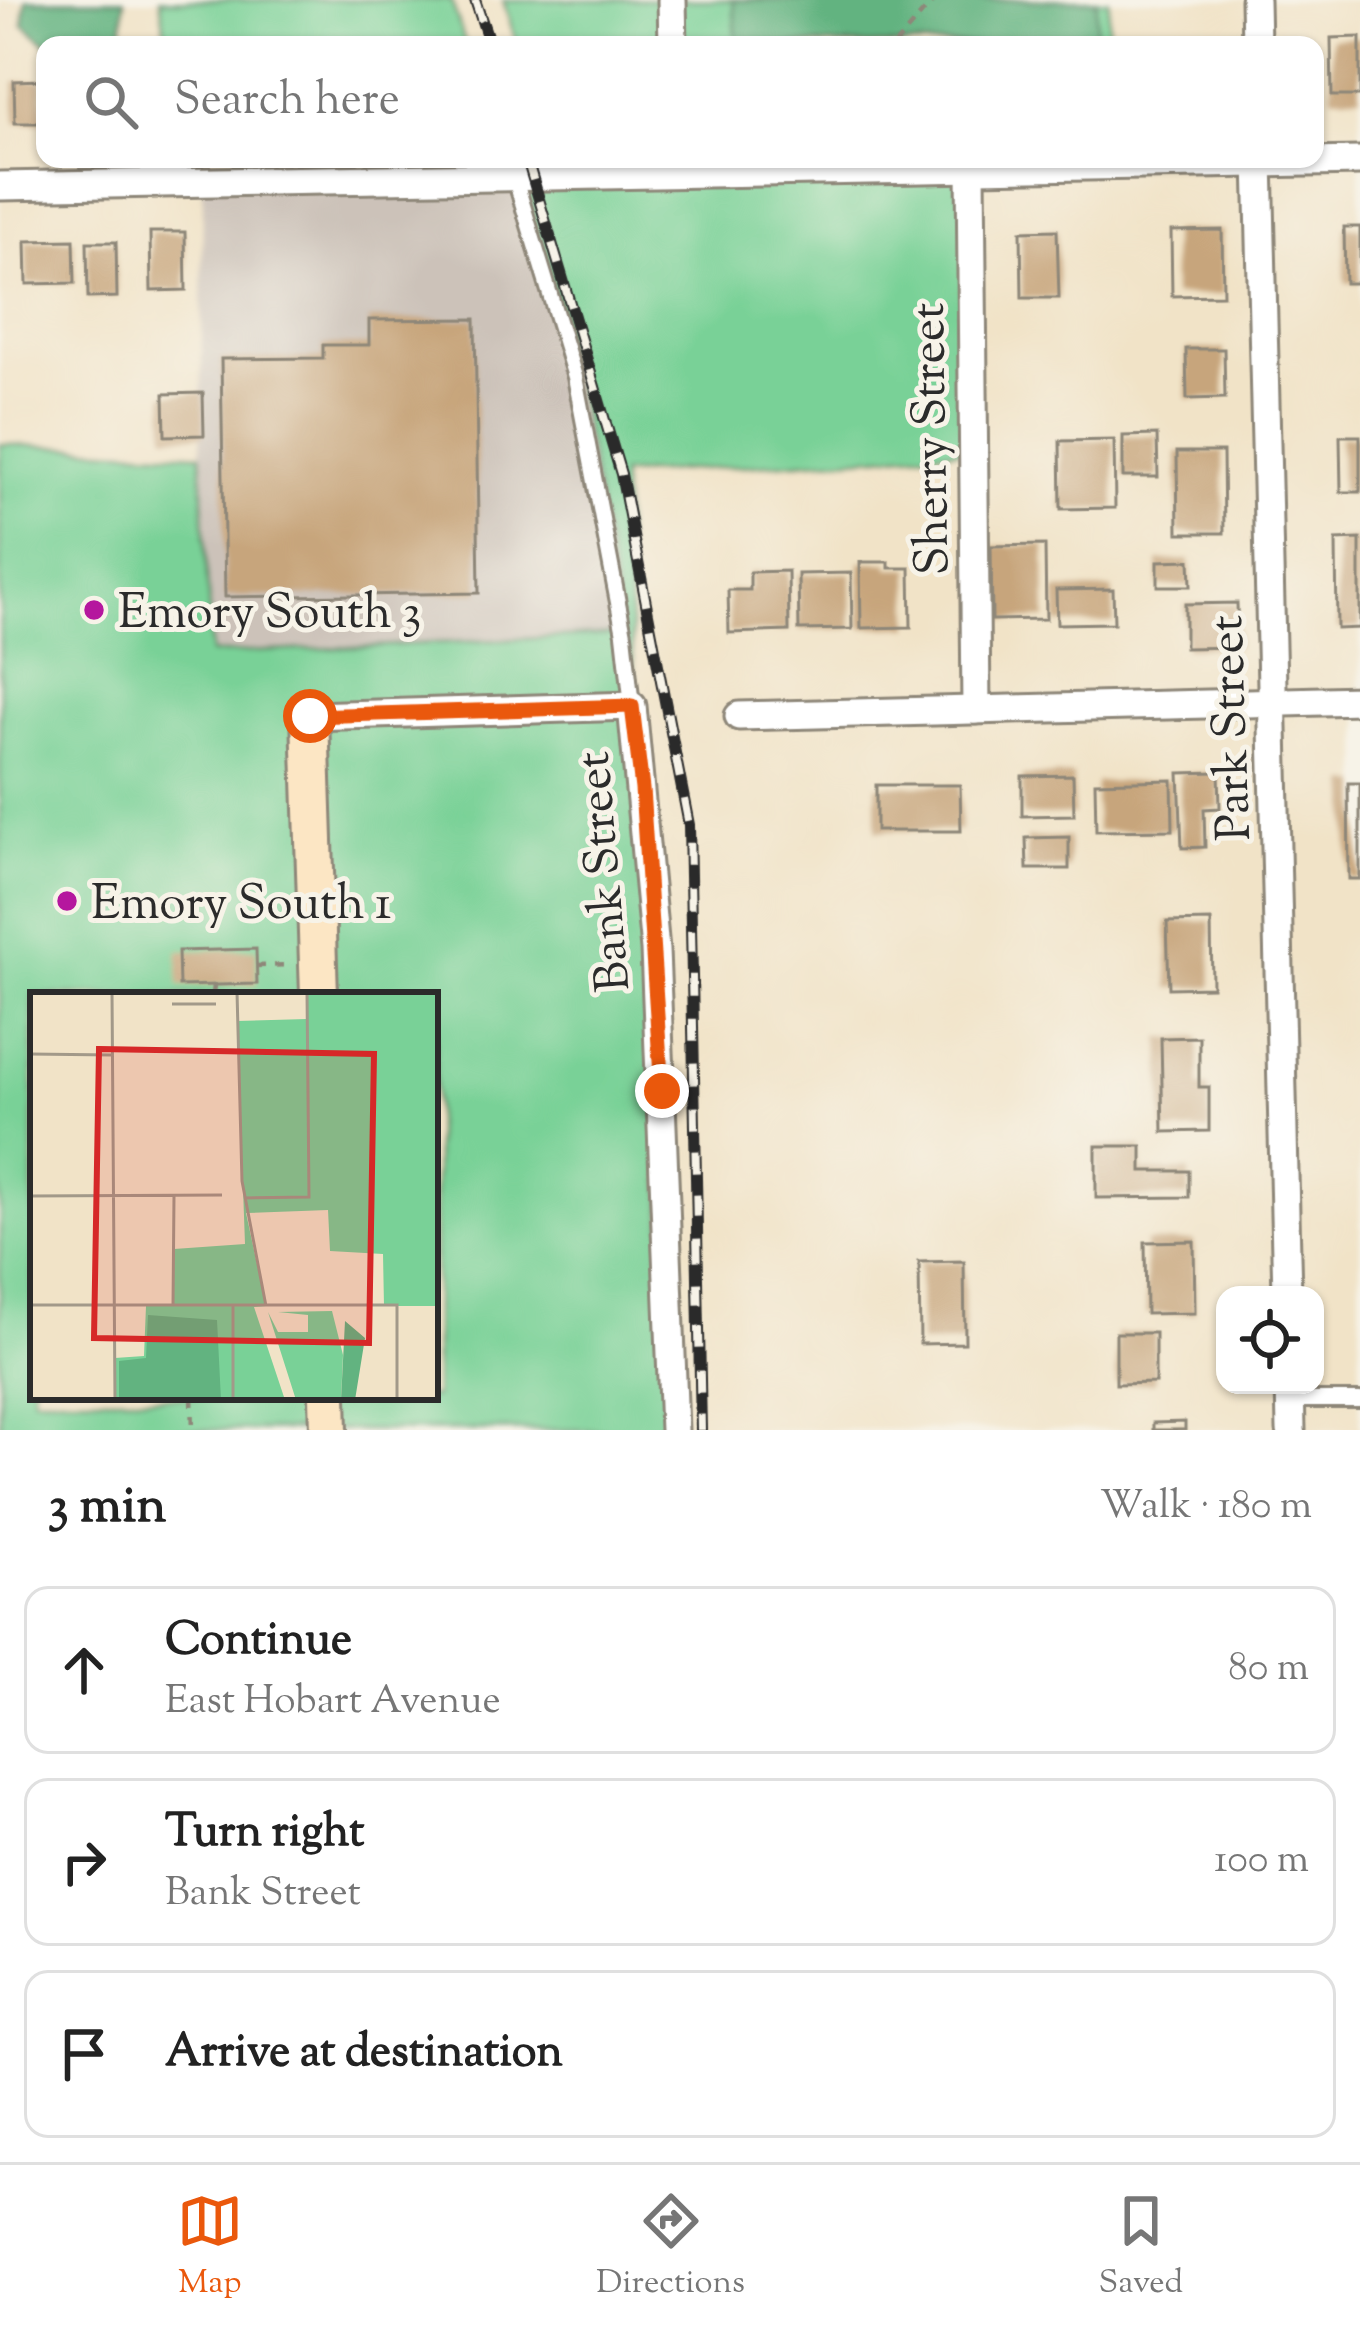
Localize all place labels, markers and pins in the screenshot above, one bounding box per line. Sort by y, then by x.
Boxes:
place label: Emory South 3 [118,581,421,650]
marker: Emory South 3 [81,597,107,623]
place label: Emory South 1 [91,872,391,941]
marker: Emory South 1 [54,888,80,914]

